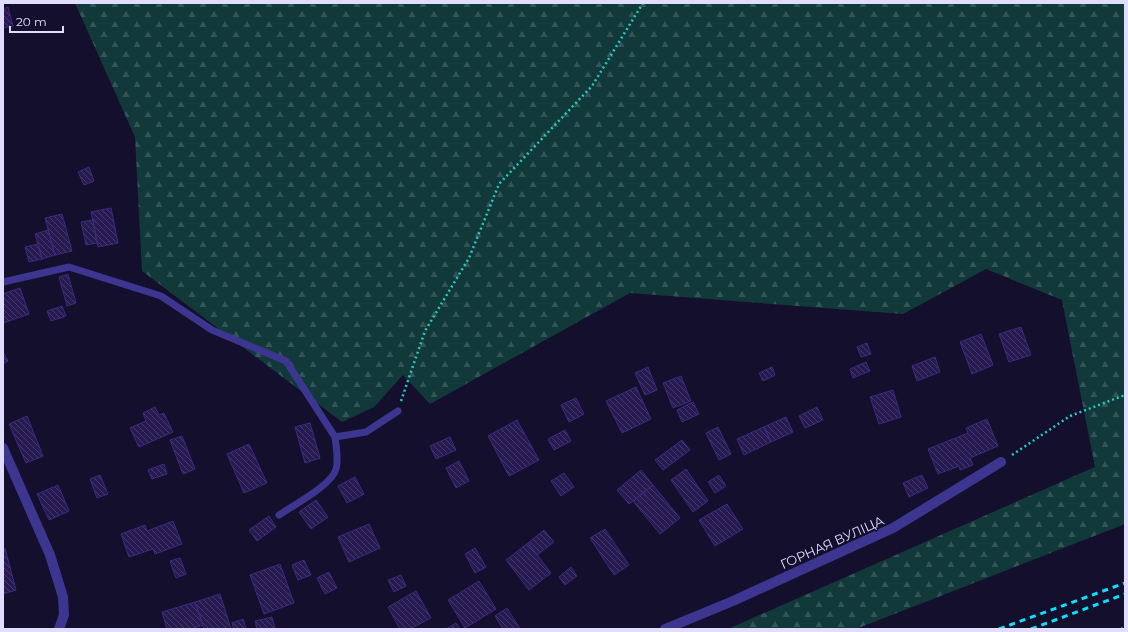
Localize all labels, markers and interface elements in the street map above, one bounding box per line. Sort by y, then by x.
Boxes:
scale bar [10,8,63,34]
text: 20 m [16,14,47,29]
street label: ГОРНАЯ ВУЛІЦА [778,512,887,572]

